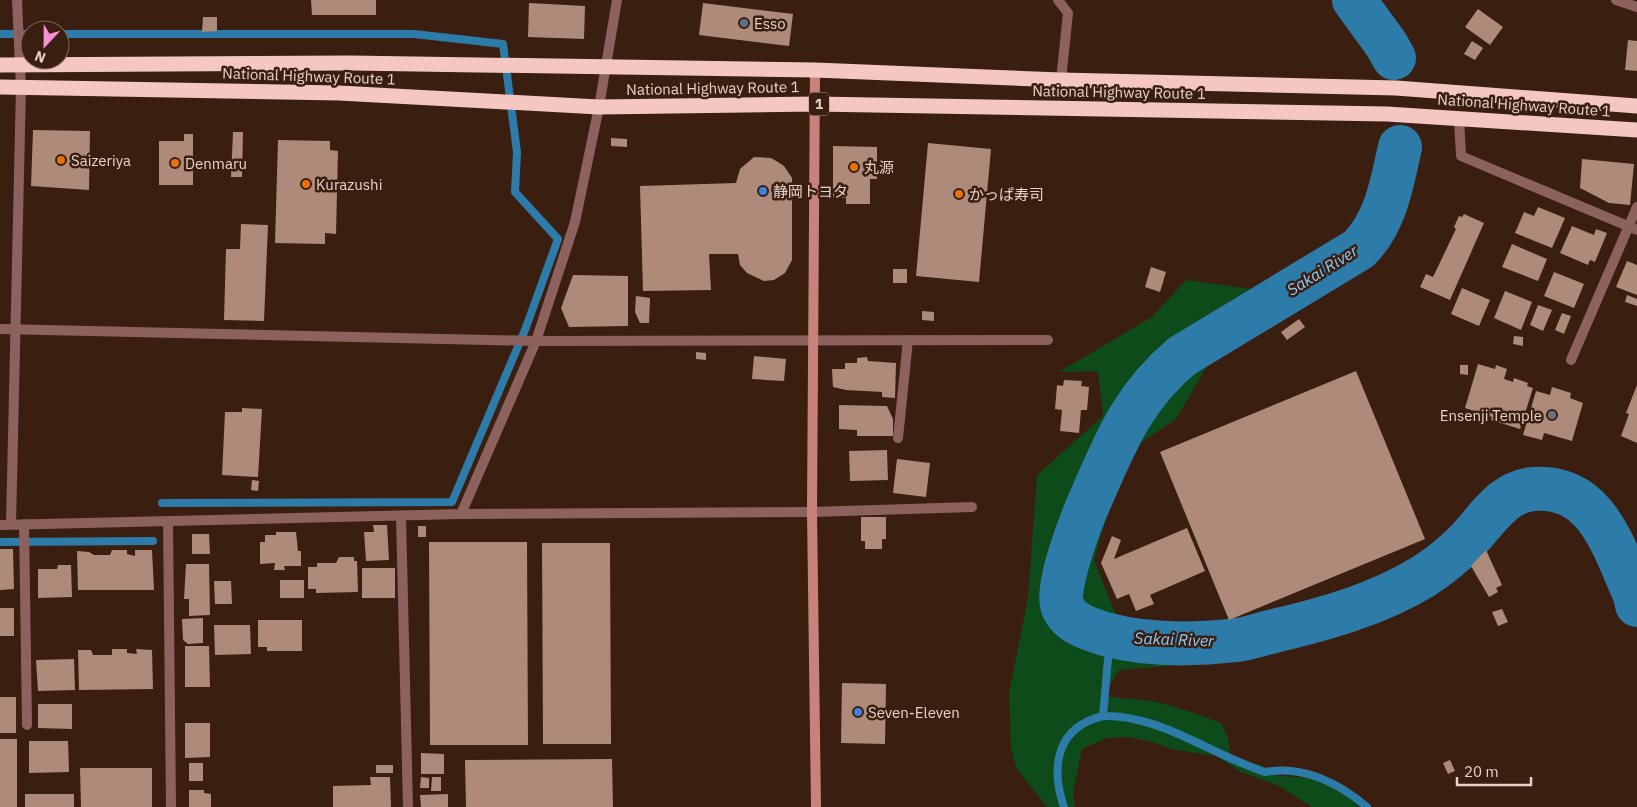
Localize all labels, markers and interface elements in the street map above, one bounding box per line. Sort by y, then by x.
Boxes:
place label: Esso [754,14,786,33]
marker: Esso [738,17,750,29]
north arrow [20,20,70,70]
text: N [32,47,48,67]
street label: National Highway Route 1 [222,63,396,89]
street label: National Highway Route 1 [626,77,800,99]
street label: National Highway Route 1 [1032,81,1206,103]
street label: National Highway Route 1 [1437,89,1611,121]
road number: 1 [809,92,829,116]
place label: Saizeriya [71,151,131,170]
marker: Saizeriya [55,154,67,166]
place label: Denmaru [185,154,247,173]
marker: Denmaru [169,157,181,169]
place label: 丸源 [864,158,894,177]
marker: 丸源 [848,161,860,173]
place label: Kurazushi [316,175,382,194]
marker: Kurazushi [300,178,312,190]
place label: 静岡トヨタ [773,182,848,201]
marker: 静岡トヨタ [757,185,769,197]
place label: かっぱ寿司 [969,185,1044,204]
marker: かっぱ寿司 [953,188,965,200]
water label: Sakai River [1283,240,1362,300]
place label: Ensenji Temple [1440,406,1542,425]
marker: Ensenji Temple [1546,409,1558,421]
water label: Sakai River [1134,628,1215,650]
place label: Seven-Eleven [868,703,960,722]
marker: Seven-Eleven [852,706,864,718]
scale bar [1457,754,1531,786]
text: 20 m [1464,762,1499,781]

